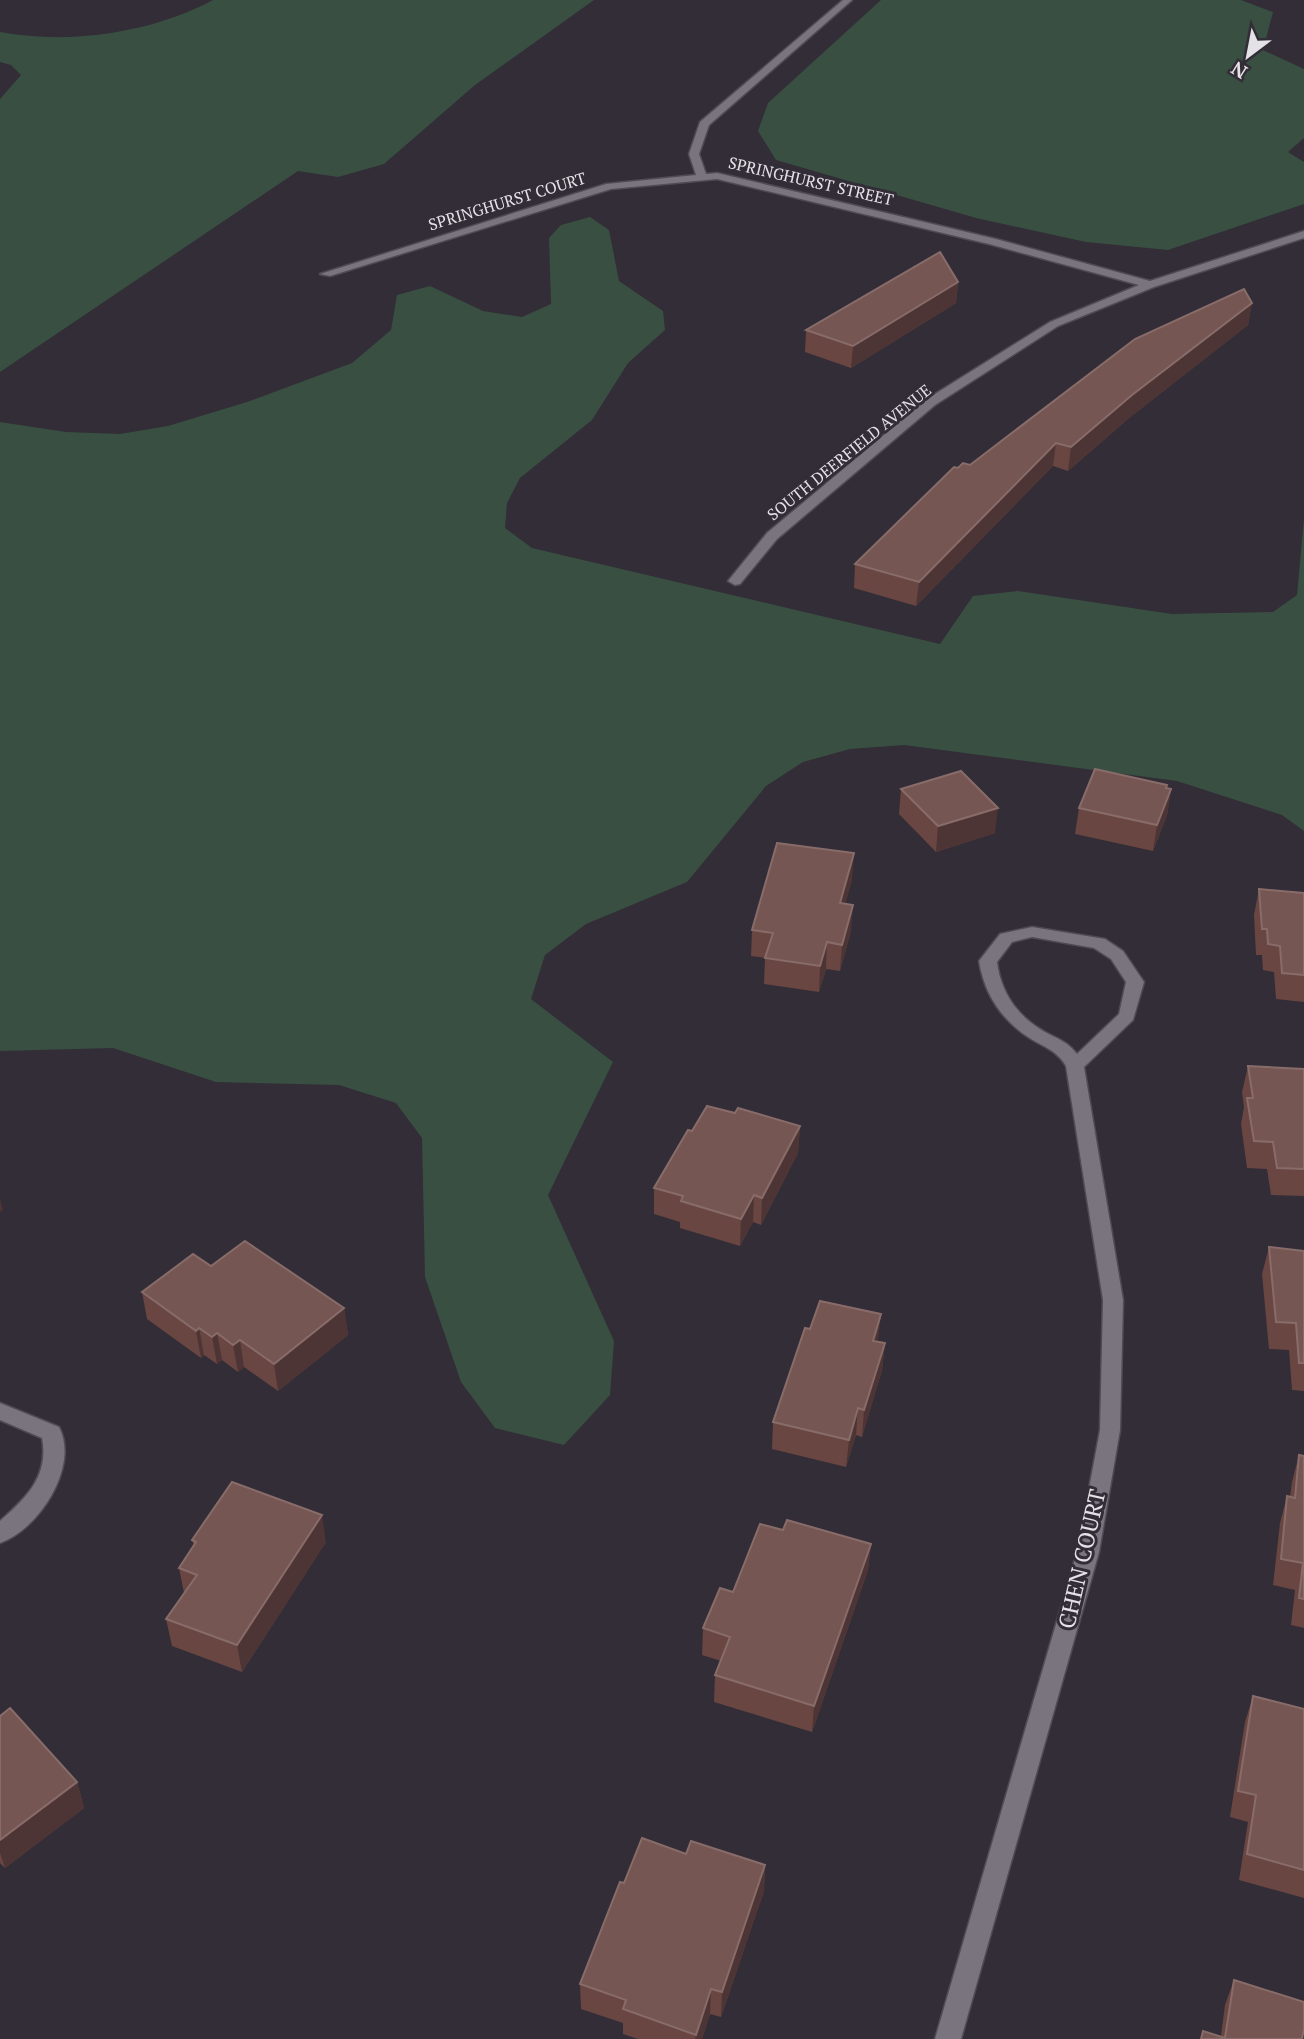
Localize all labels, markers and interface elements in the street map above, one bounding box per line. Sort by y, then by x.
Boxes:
north arrow [1213,21,1283,91]
text: N [1225,56,1251,85]
street label: SPRINGHURST STREET [726,151,896,211]
street label: SPRINGHURST COURT [426,167,588,235]
street label: SOUTH DEERFIELD AVENUE [762,379,936,525]
street label: CHEN COURT [1050,1486,1113,1631]

